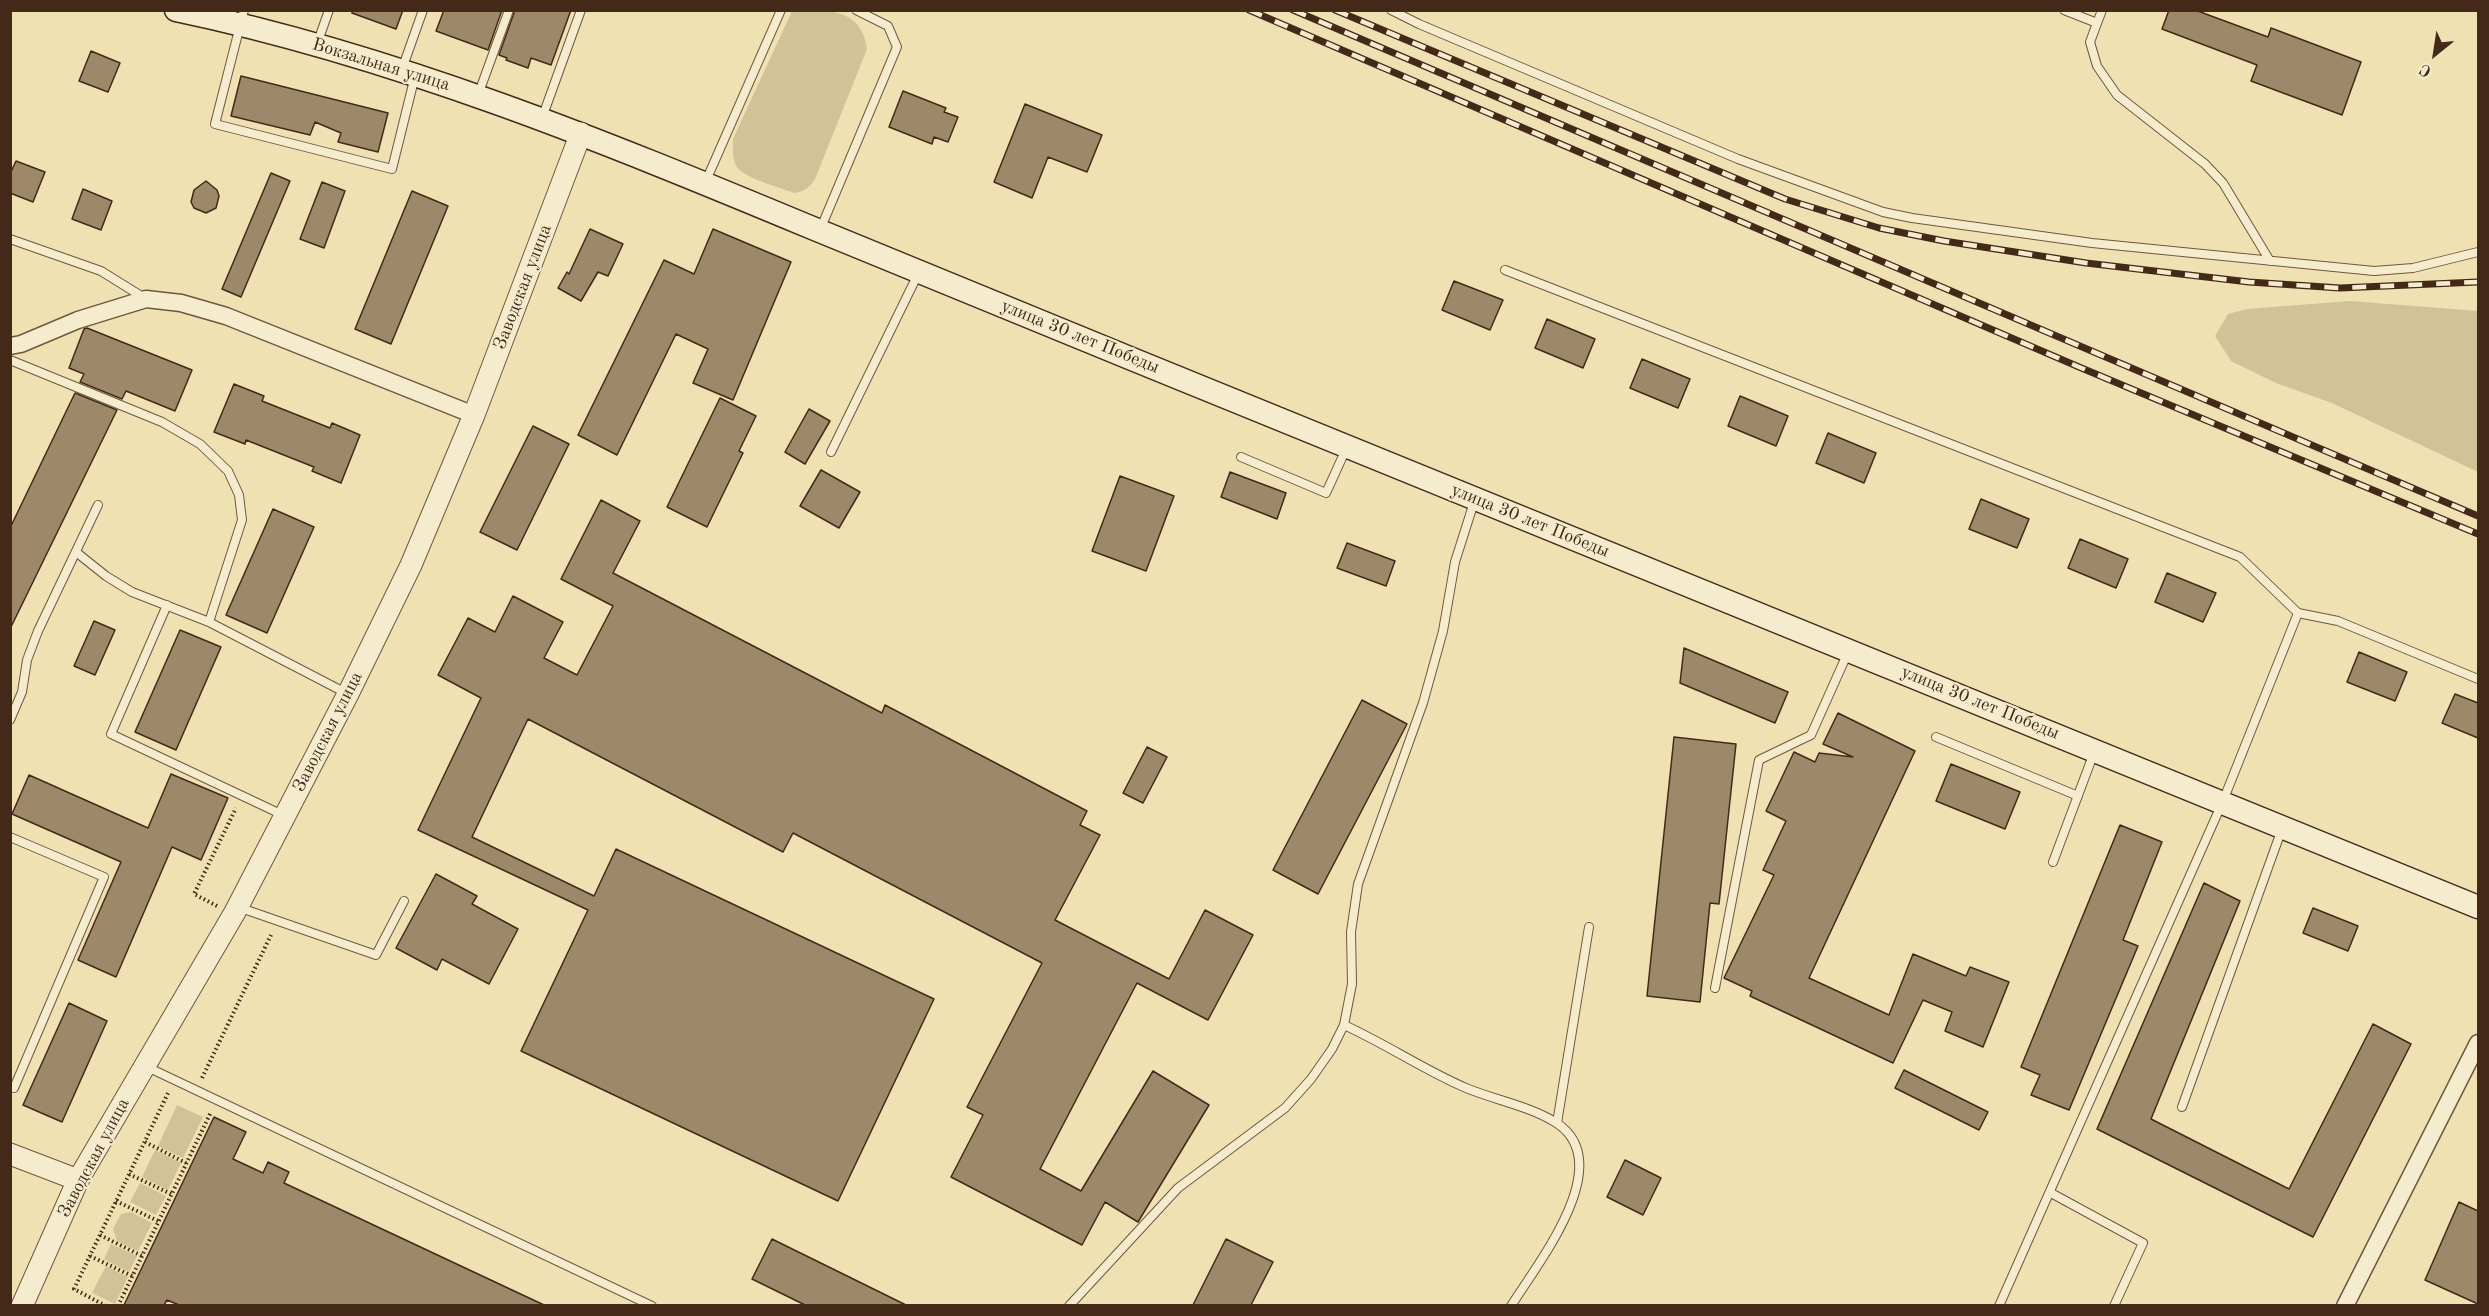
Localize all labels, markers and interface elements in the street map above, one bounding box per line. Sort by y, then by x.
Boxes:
north arrow [2405,24,2465,84]
street label: Вокзальная улица [310,34,452,96]
text: С [2417,60,2435,79]
street label: Заводская улица [489,221,557,353]
street label: улица 30 лет Победы [998,295,1162,379]
street label: улица 30 лет Победы [1448,479,1612,563]
street label: улица 30 лет Победы [1898,661,2062,745]
street label: Заводская улица [288,668,368,796]
street label: Заводская улица [53,1095,135,1221]

